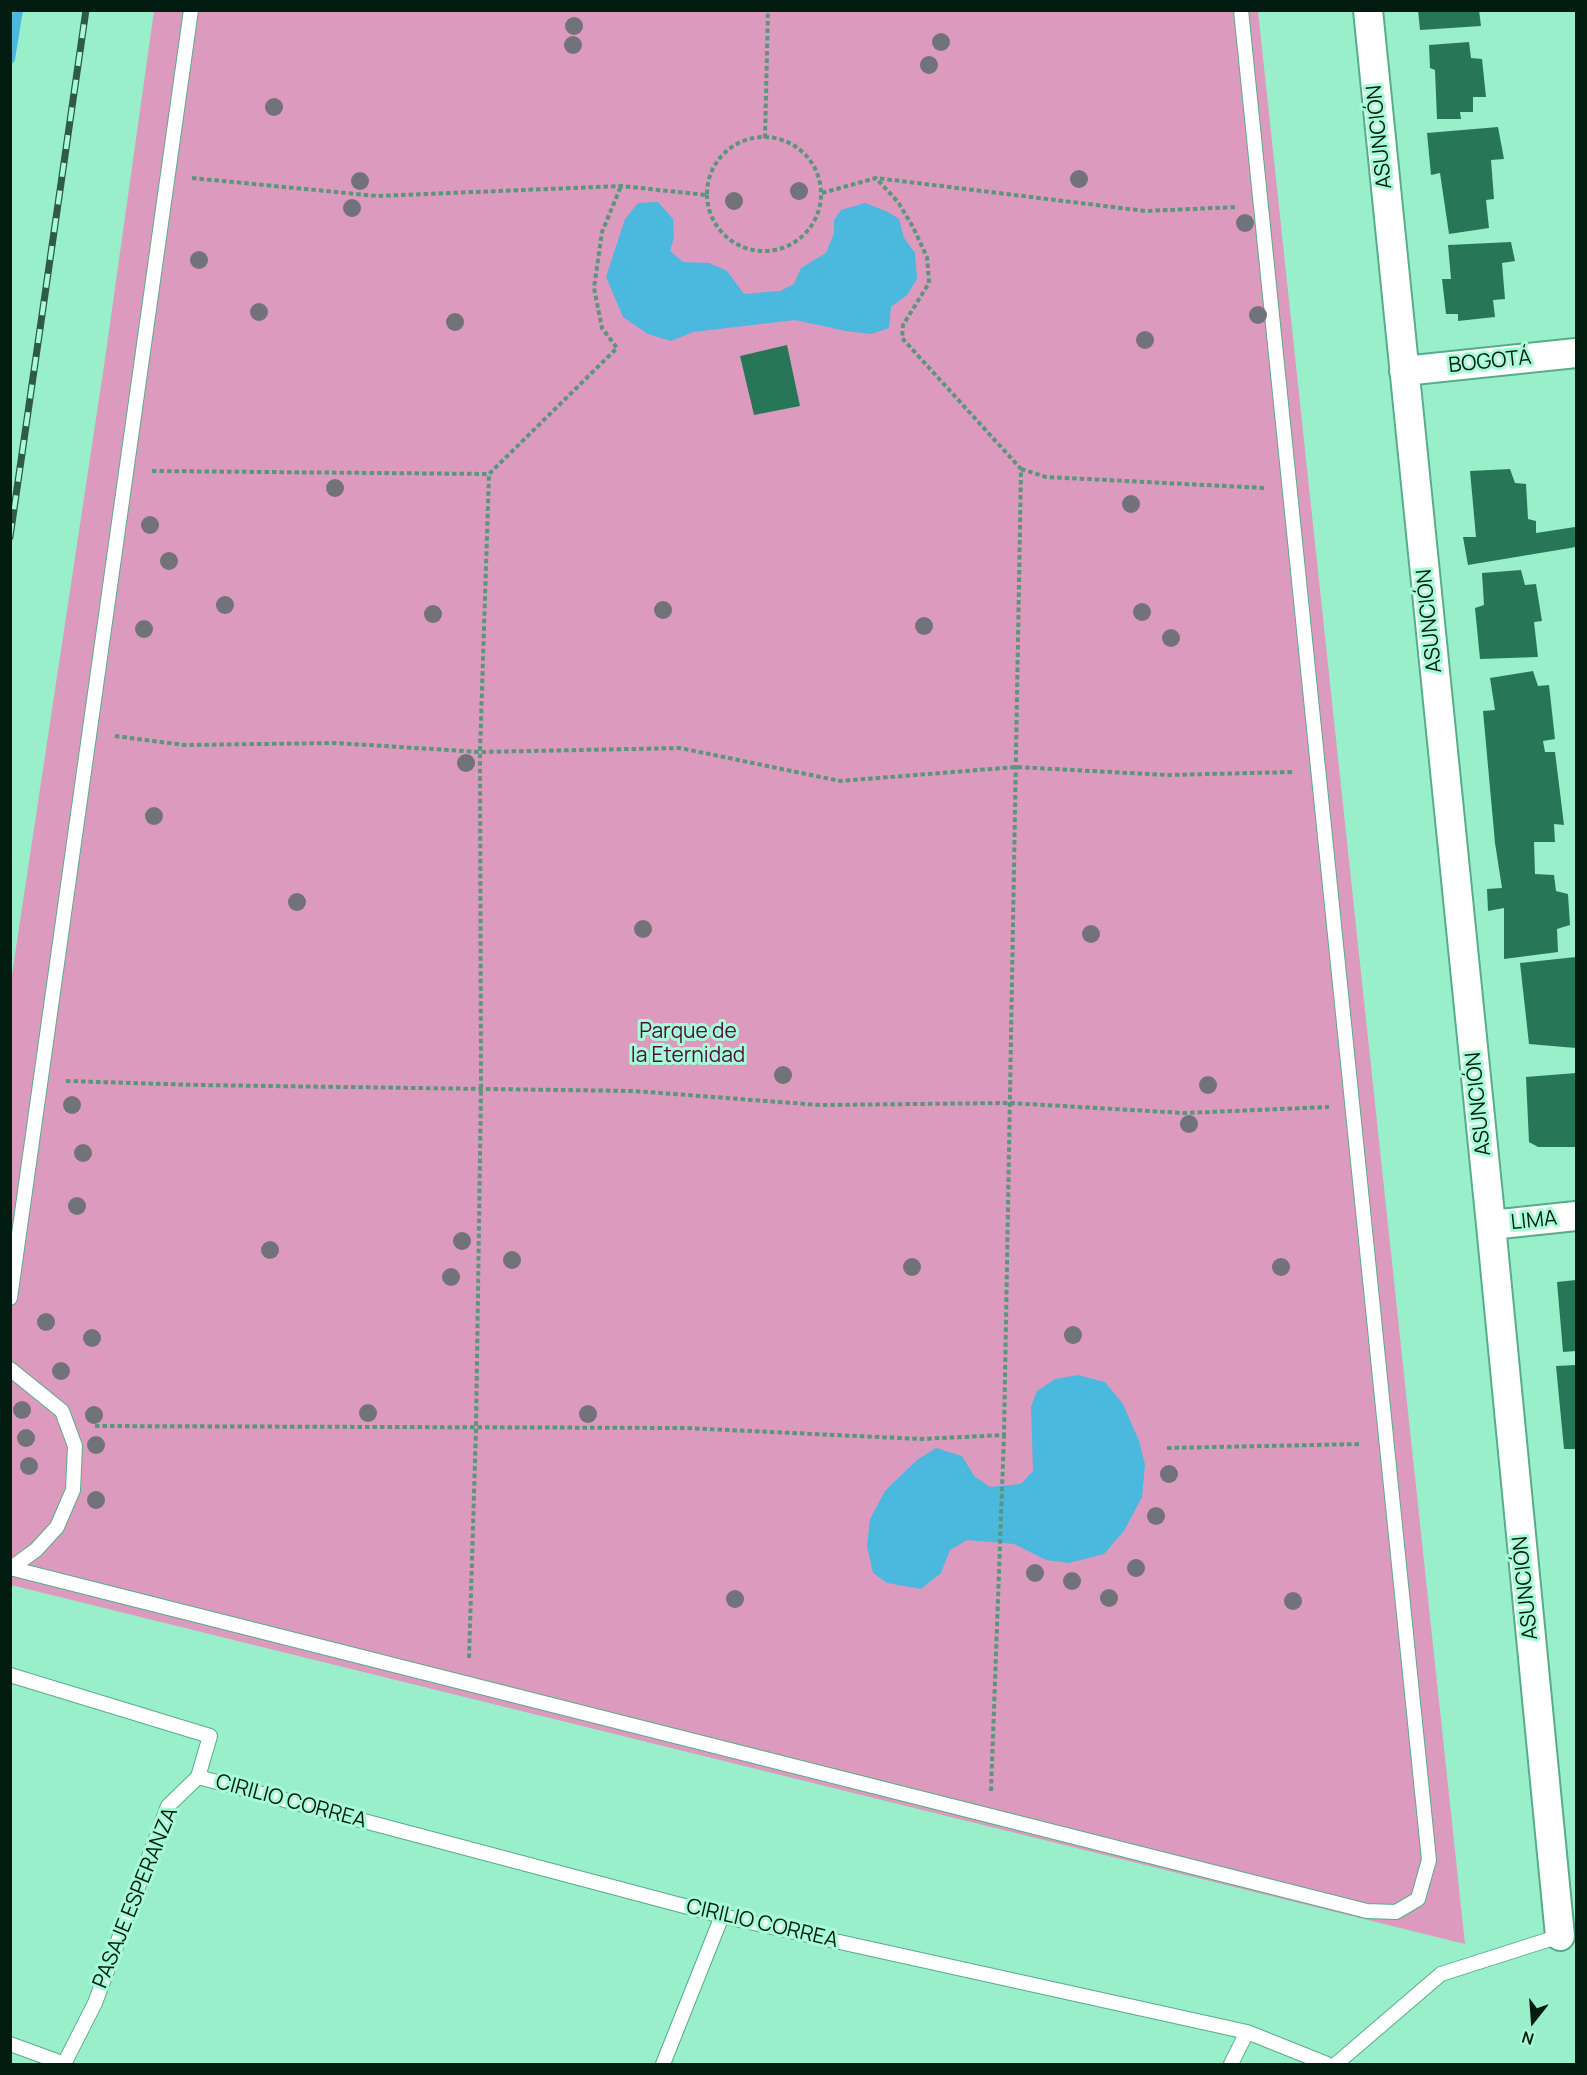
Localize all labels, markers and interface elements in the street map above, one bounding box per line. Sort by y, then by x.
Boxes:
street label: ASUNCIÓN [1362,84,1398,190]
street label: BOGOTÁ [1447,345,1533,379]
street label: ASUNCIÓN [1412,568,1448,674]
park label: Parque de la Eternidad [631,1019,745,1069]
street label: ASUNCIÓN [1461,1051,1497,1157]
street label: LIMA [1510,1206,1558,1236]
street label: ASUNCIÓN [1508,1535,1544,1641]
street label: CIRILIO CORREA [213,1770,369,1834]
street label: PASAJE ESPERANZA [88,1804,184,1992]
street label: CIRILIO CORREA [684,1894,840,1954]
north arrow [1503,1991,1563,2051]
text: N [1519,2026,1536,2050]

